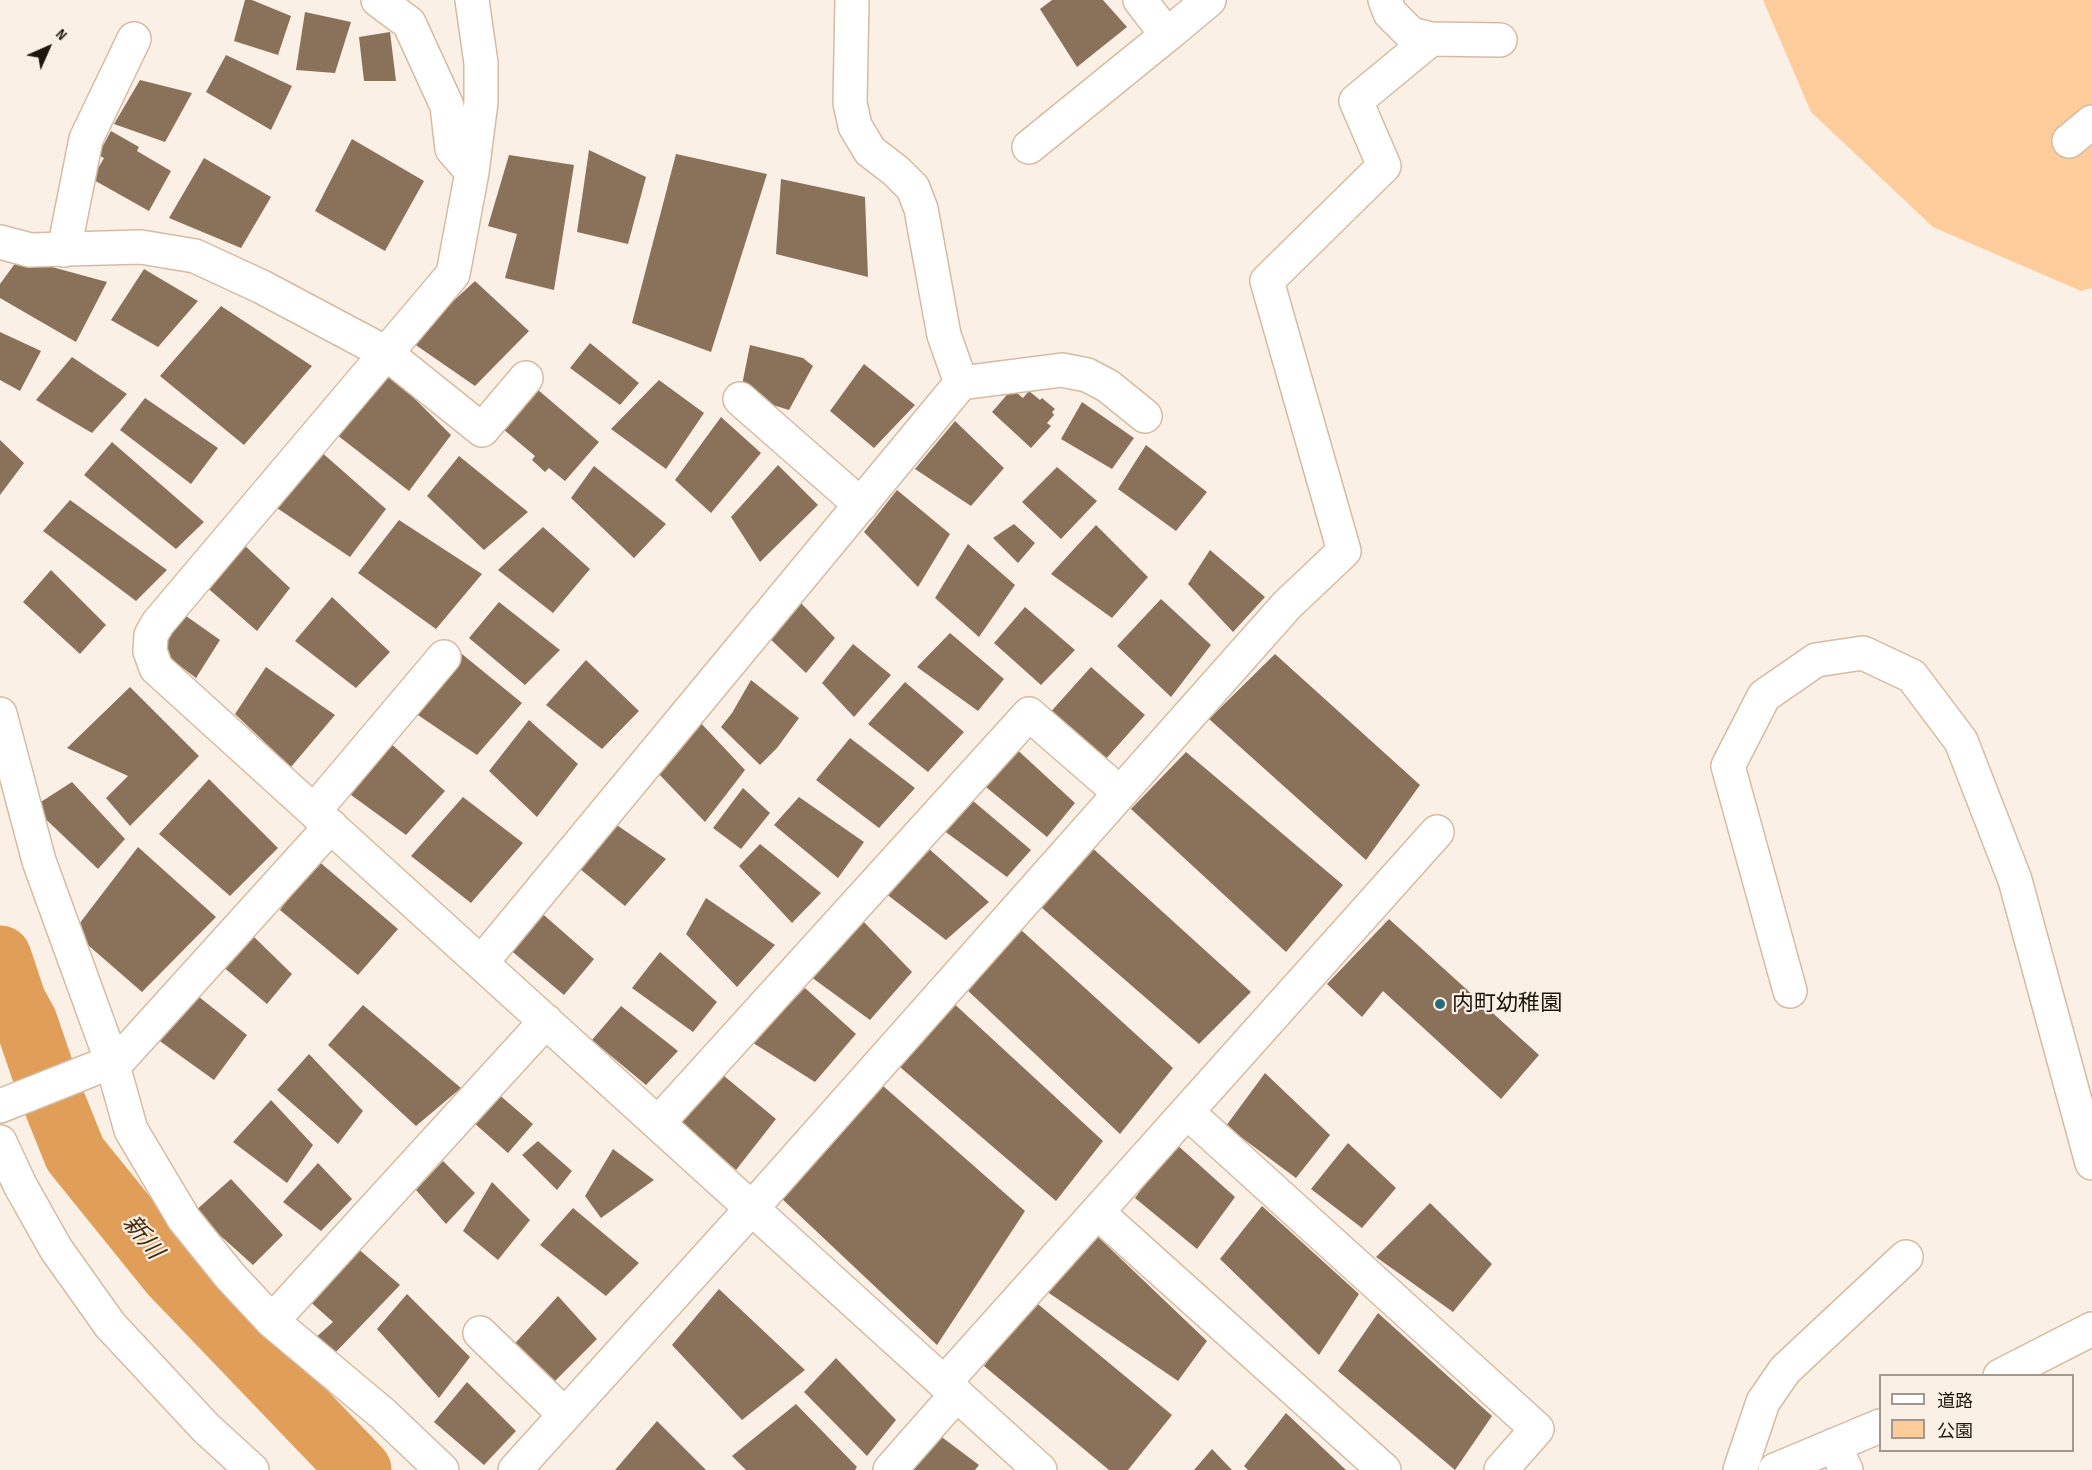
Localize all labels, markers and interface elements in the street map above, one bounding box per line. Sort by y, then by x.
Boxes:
north arrow [18,18,78,78]
text: N [51,25,71,45]
place label: 内町幼稚園 [1452,991,1562,1017]
marker: 内町幼稚園 [1433,997,1447,1011]
water label: 新川 [116,1210,168,1266]
legend [1879,1374,2074,1452]
text: 道路 [1937,1391,1973,1412]
text: 公園 [1937,1421,1973,1442]

